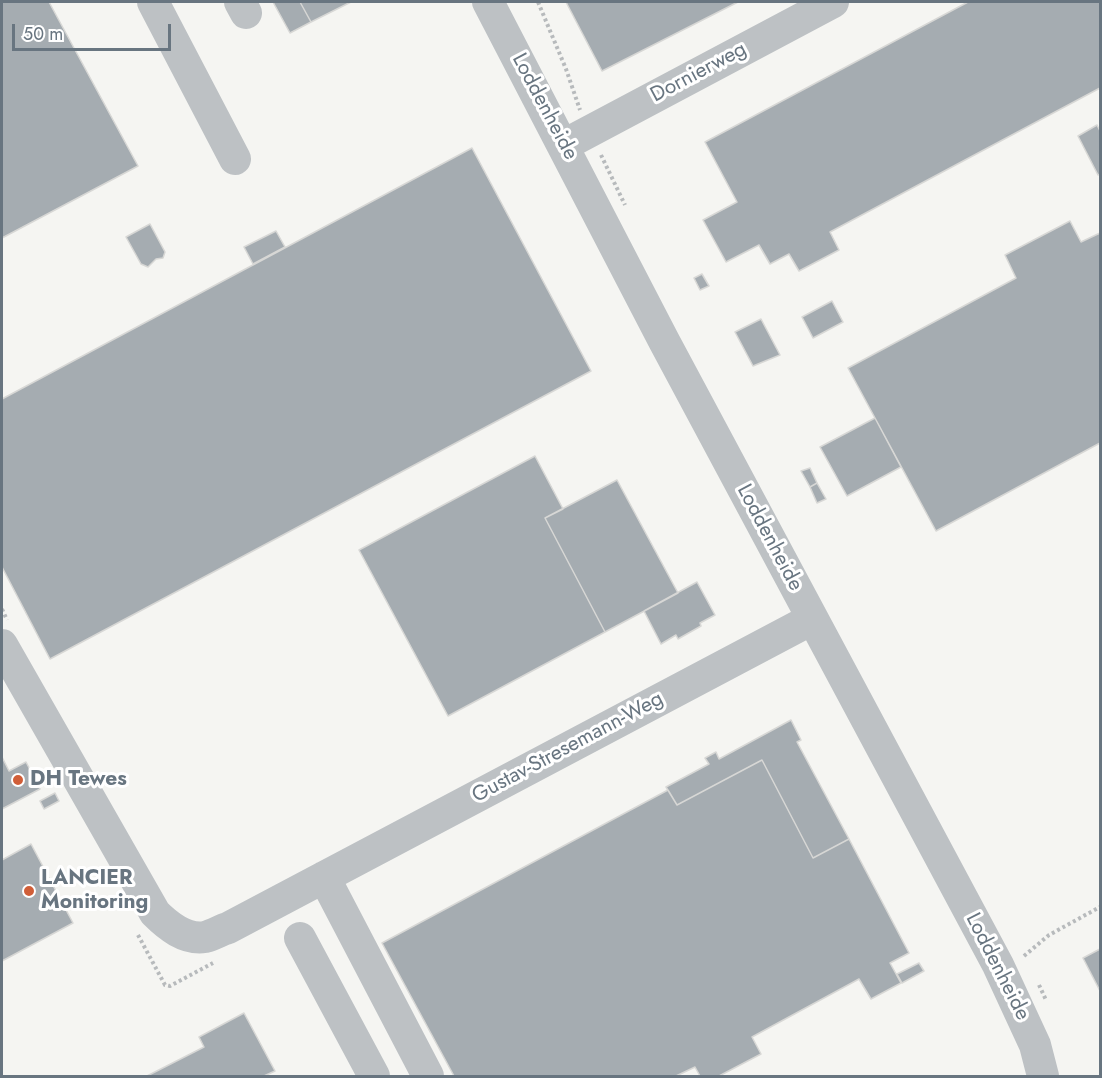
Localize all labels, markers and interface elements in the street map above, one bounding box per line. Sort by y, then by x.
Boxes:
scale bar [15,12,174,50]
text: 50 m [23,21,63,47]
street label: Dornierweg [647,37,751,109]
street label: Loddenheide [505,50,583,164]
street label: Loddenheide [730,481,808,595]
street label: Gustav-Stresemann-Weg [468,687,668,809]
place label: DH Tewes [30,767,127,793]
marker: DH Tewes [11,773,25,787]
place label: LANCIER Monitoring [41,866,148,916]
marker: LANCIER Monitoring [22,884,36,898]
street label: Loddenheide [959,909,1035,1025]

